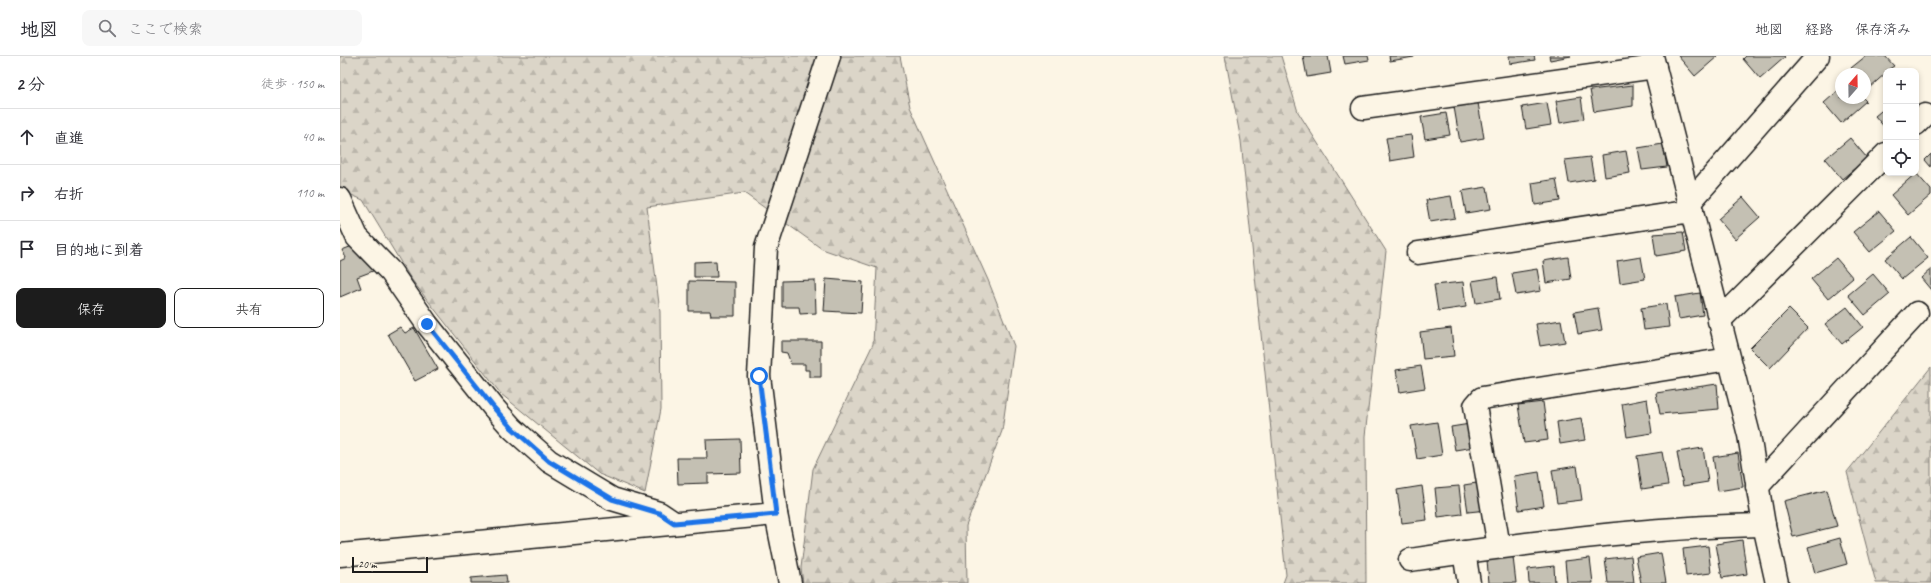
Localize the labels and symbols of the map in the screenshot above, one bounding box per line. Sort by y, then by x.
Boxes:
north arrow [1835,68,1871,104]
route end [418,315,436,333]
route start [750,367,768,385]
scale bar [352,555,428,574]

